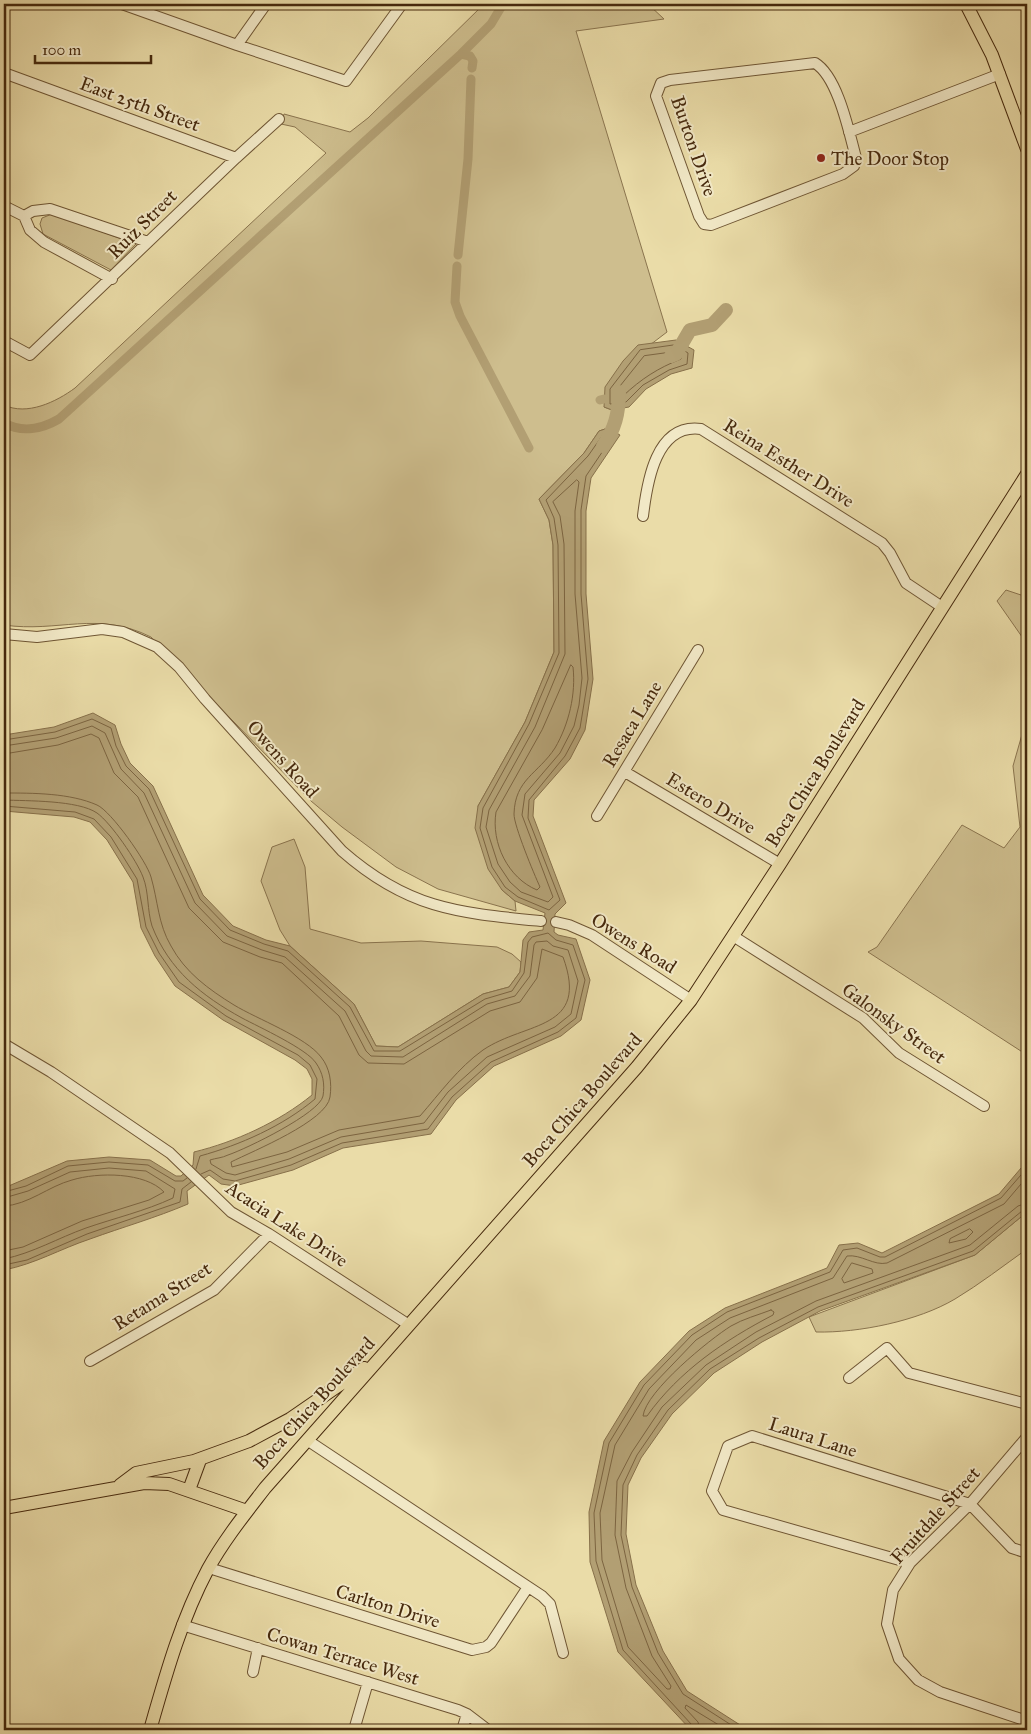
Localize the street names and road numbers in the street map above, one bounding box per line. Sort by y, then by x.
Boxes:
street label: East 25th Street [77,72,203,136]
street label: Burton Drive [666,93,722,199]
street label: Ruiz Street [103,184,182,263]
street label: Reina Esther Drive [719,414,859,512]
street label: Resaca Lane [597,677,667,771]
street label: Boca Chica Boulevard [760,694,870,851]
street label: Owens Road [242,715,324,803]
street label: Estero Drive [662,767,760,839]
street label: Owens Road [587,908,681,979]
street label: Galonsky Street [838,978,951,1069]
street label: Boca Chica Boulevard [517,1028,647,1172]
street label: Acacia Lake Drive [221,1175,352,1272]
street label: Retama Street [109,1257,215,1335]
street label: Boca Chica Boulevard [249,1332,380,1474]
street label: Laura Lane [766,1412,860,1462]
street label: Fruitdale Street [885,1461,985,1568]
street label: Carlton Drive [333,1579,443,1633]
street label: Cowan Terrace West [264,1622,422,1690]

